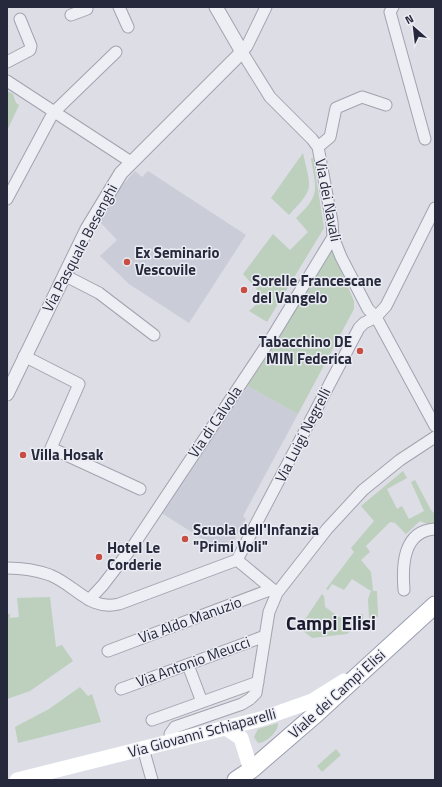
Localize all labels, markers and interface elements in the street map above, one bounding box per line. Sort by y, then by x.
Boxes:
north arrow [394,8,434,48]
text: N [402,10,416,28]
street label: Via dei Navali [309,157,348,243]
street label: Via Pasquale Besenghi [36,180,123,316]
place label: Ex Seminario Vescovile [135,241,219,281]
marker: Ex Seminario Vescovile [122,257,132,267]
place label: Sorelle Francescane del Vangelo [252,269,382,309]
marker: Sorelle Francescane del Vangelo [239,285,249,295]
place label: Tabacchino DE MIN Federica [259,330,352,370]
marker: Tabacchino DE MIN Federica [355,346,365,356]
street label: Via di Calvola [182,381,247,462]
street label: Via Luigi Negrelli [269,383,336,486]
place label: Villa Hosak [31,443,104,466]
marker: Villa Hosak [18,450,28,460]
place label: Scuola dell'Infanzia "Primi Voli" [193,518,319,558]
marker: Scuola dell'Infanzia "Primi Voli" [180,534,190,544]
place label: Hotel Le Corderie [107,536,162,576]
marker: Hotel Le Corderie [94,552,104,562]
street label: Via Aldo Manuzio [135,590,245,649]
district label: Campi Elisi [286,608,376,637]
street label: Via Antonio Meucci [133,630,253,693]
street label: Viale dei Campi Elisi [283,644,390,744]
street label: Via Giovanni Schiaparelli [125,702,278,763]

